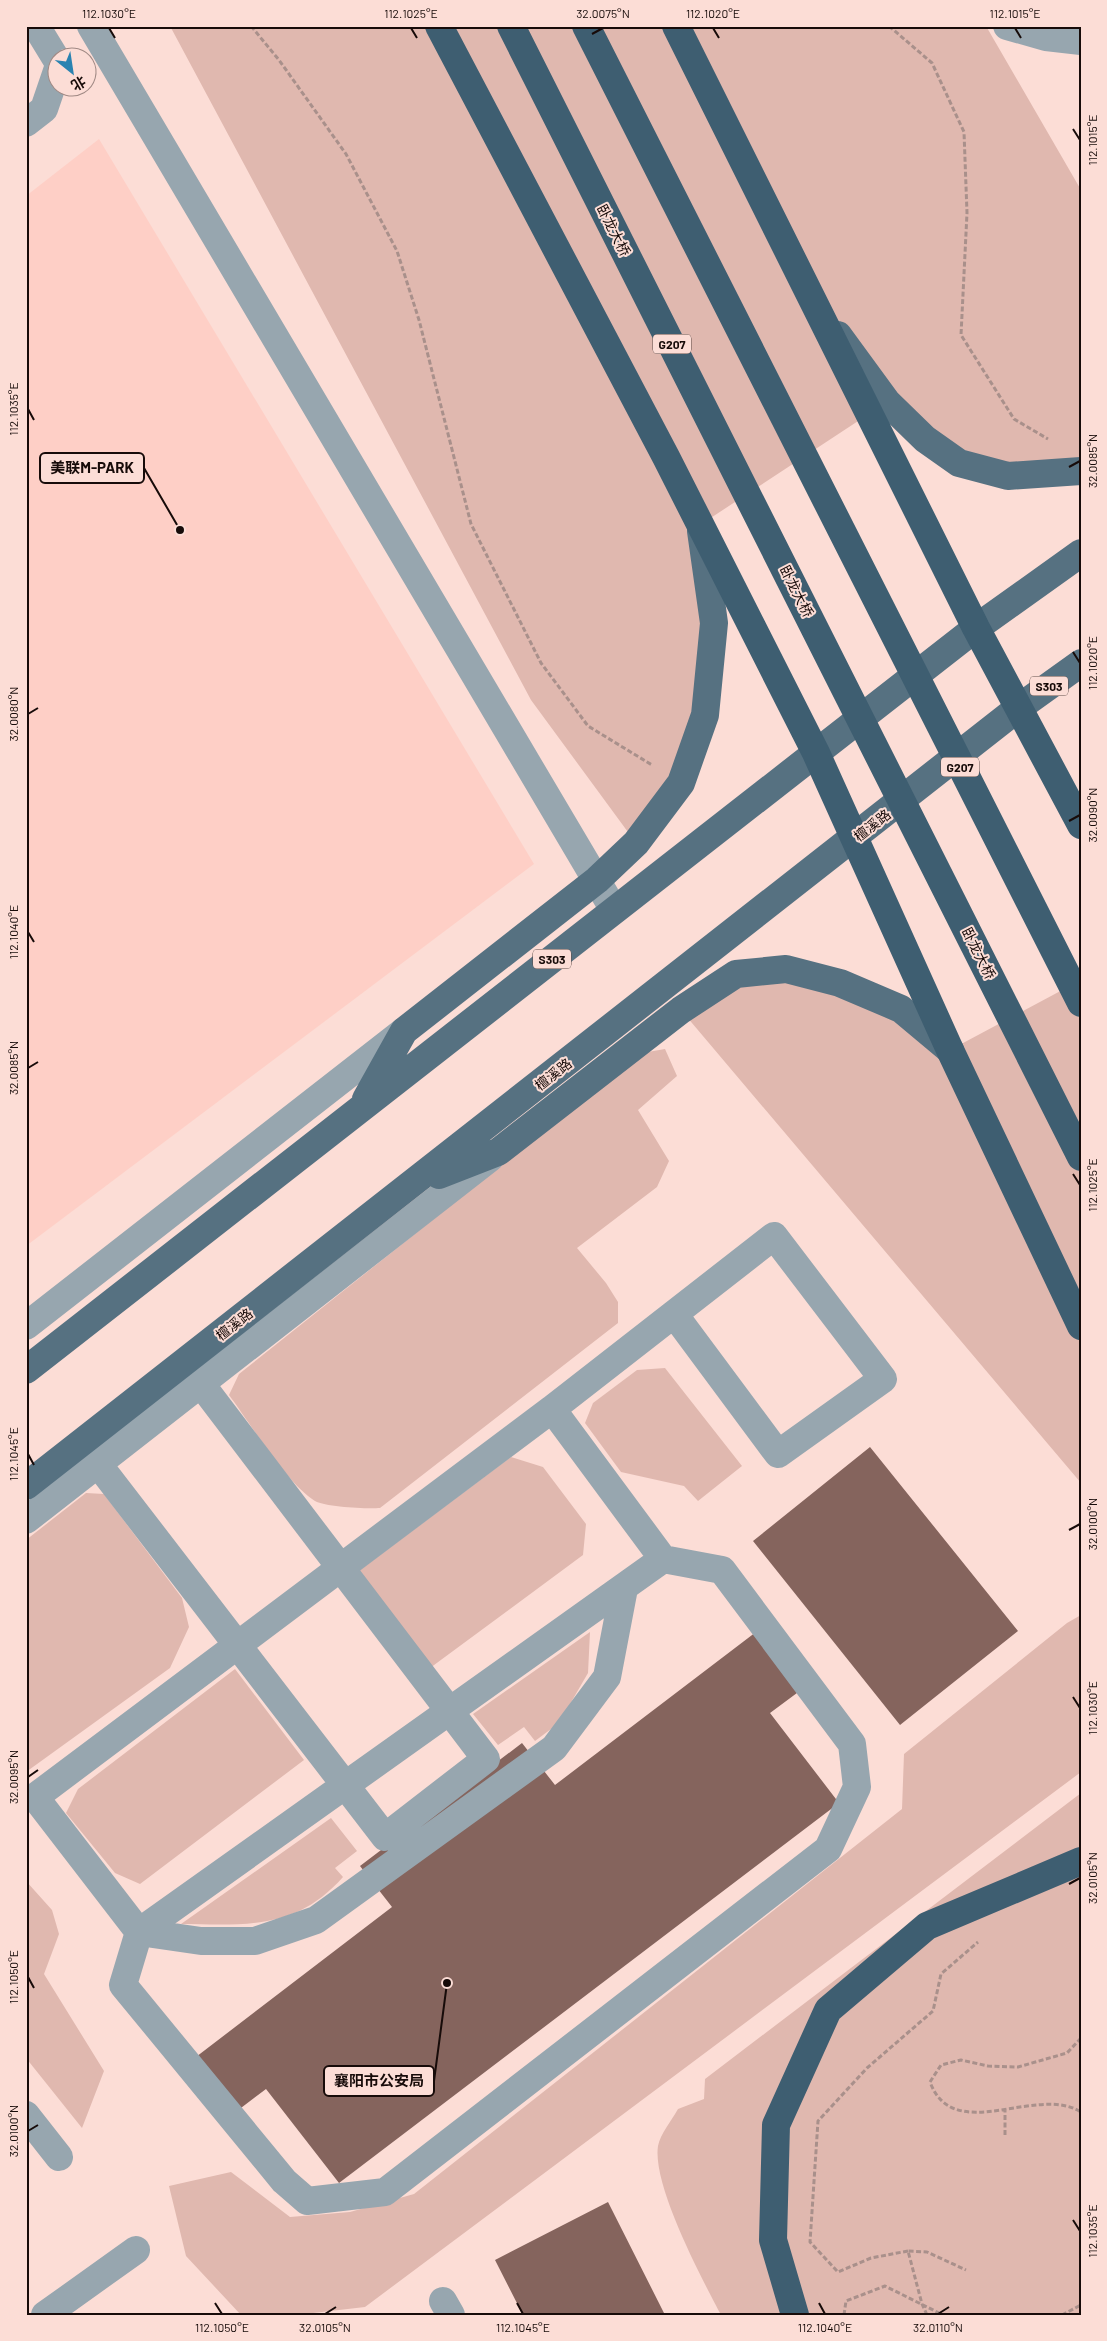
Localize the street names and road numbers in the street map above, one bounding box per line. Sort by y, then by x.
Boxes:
street label: 卧龙大桥 [594,201,634,259]
road number: G207 [653,334,691,354]
street label: 卧龙大桥 [777,562,817,620]
road number: S303 [1030,676,1068,696]
road number: G207 [941,758,979,776]
street label: 檀溪路 [850,805,894,845]
street label: 卧龙大桥 [959,924,999,982]
road number: S303 [533,950,571,969]
street label: 檀溪路 [531,1054,575,1094]
street label: 檀溪路 [212,1304,256,1344]

